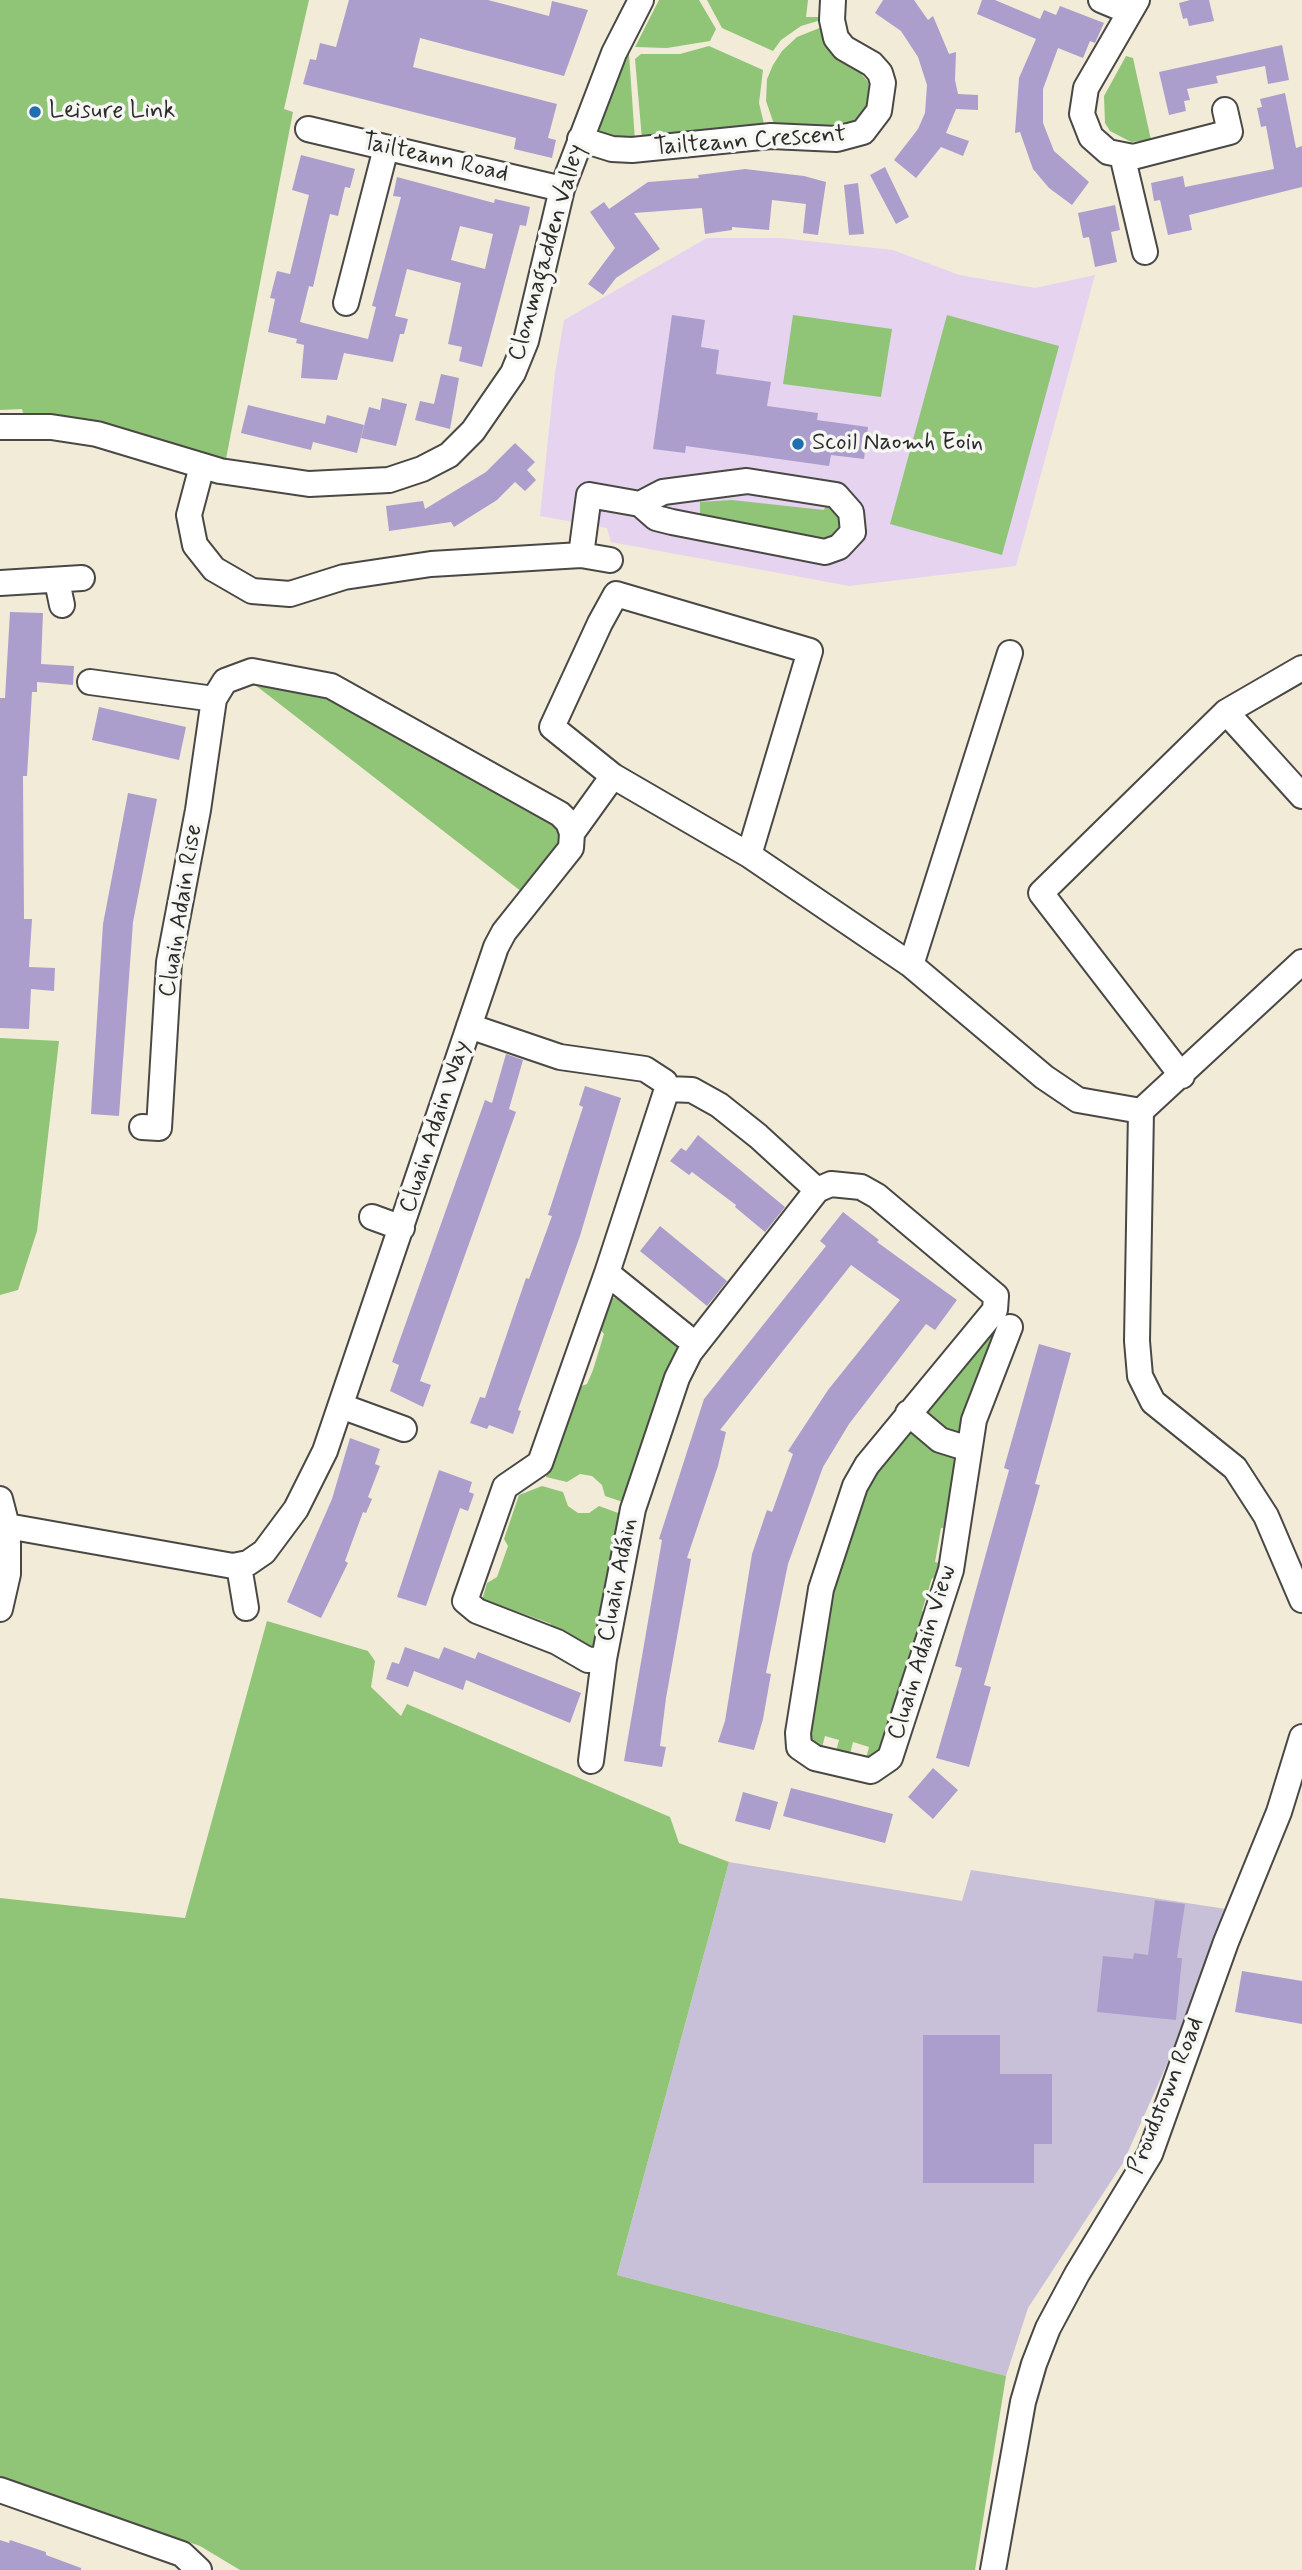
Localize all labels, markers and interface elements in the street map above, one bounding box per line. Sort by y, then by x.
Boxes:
place label: Leisure Link [49,98,175,126]
marker: Leisure Link [27,104,43,120]
street label: Tailteann Crescent [653,121,847,163]
street label: Tailteann Road [359,128,511,190]
street label: Clonmagadden Valley [503,141,593,365]
place label: Scoil Naomh Eoin [812,430,983,458]
marker: Scoil Naomh Eoin [790,436,806,452]
street label: Cluain Adain Rise [154,823,210,999]
street label: Cluain Adain Way [395,1037,477,1217]
street label: Cluain Adáin [593,1516,645,1644]
street label: Cluain Adain View [883,1562,963,1744]
street label: Proudstown Road [1123,2014,1211,2178]

